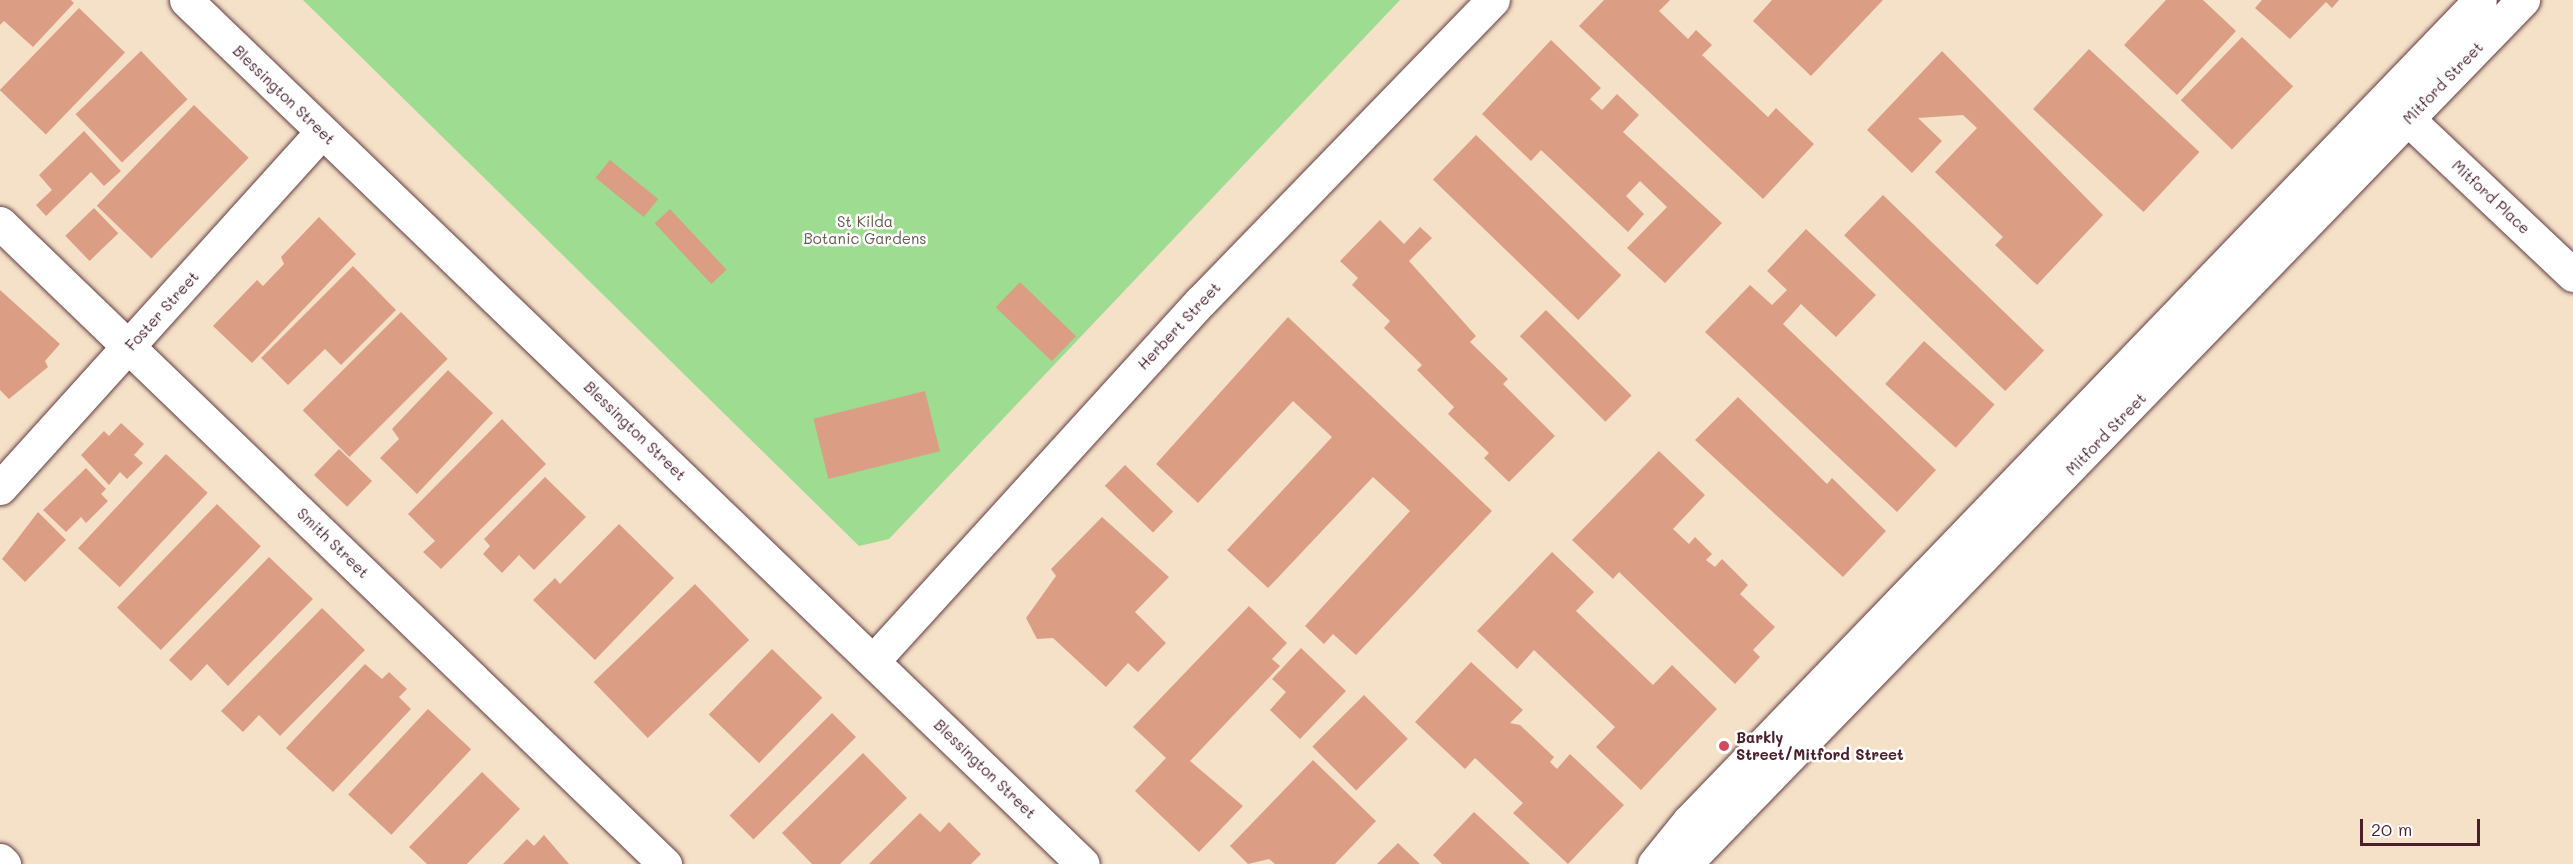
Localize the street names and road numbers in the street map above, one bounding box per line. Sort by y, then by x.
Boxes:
street label: Mitford Street [2399,38,2487,128]
street label: Blessington Street [229,42,339,148]
street label: Mitford Place [2448,156,2534,238]
street label: Foster Street [122,268,202,354]
street label: Herbert Street [1134,279,1224,373]
street label: Blessington Street [580,378,690,484]
street label: Mitford Street [2062,389,2150,479]
street label: Smith Street [293,504,373,582]
street label: Blessington Street [930,716,1040,822]

